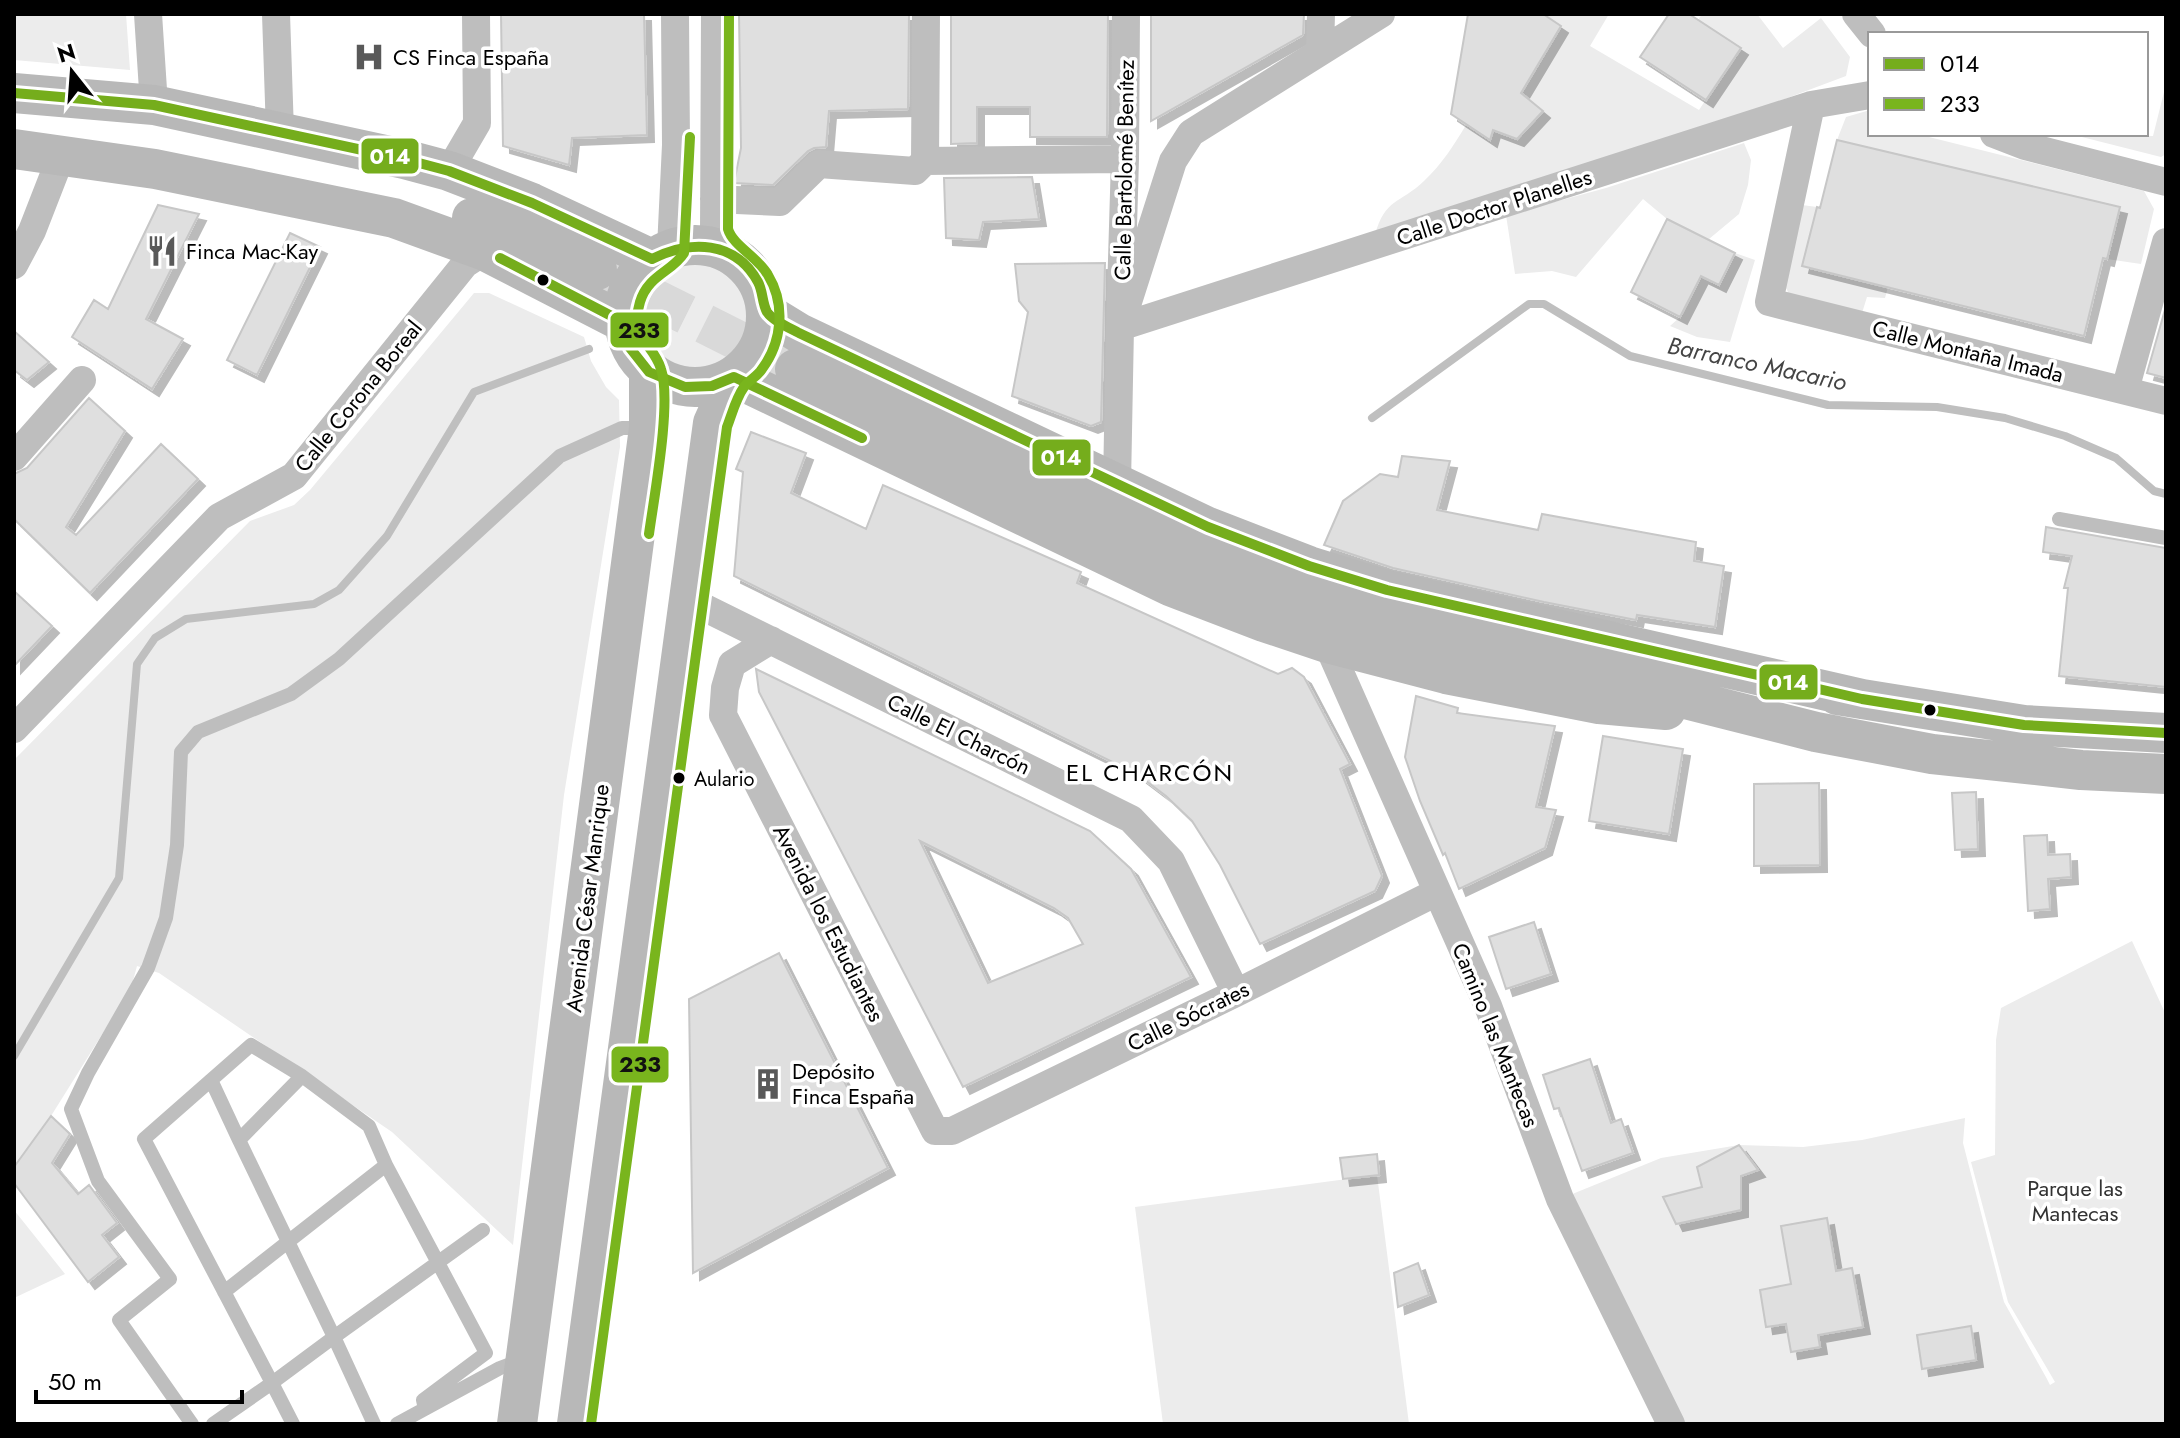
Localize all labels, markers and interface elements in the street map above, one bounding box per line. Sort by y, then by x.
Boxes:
north arrow [32,32,112,112]
legend [1868,32,2148,136]
text: N [53,35,79,71]
hospital icon: CS Finca España [352,40,386,74]
place label: CS Finca España [393,41,549,73]
text: 014 [1940,46,1979,81]
street label: Calle Bartolomé Benítez [1106,59,1142,281]
text: 233 [1940,86,1980,121]
line badge: 014 [360,137,420,175]
text: 014 [369,140,411,172]
street label: Calle Doctor Planelles [1392,160,1596,254]
restaurant icon: Finca Mac-Kay [145,234,179,268]
place label: Finca Mac-Kay [186,235,318,267]
unlabelled marker [535,272,551,288]
line badge: 233 [609,311,670,349]
street label: Calle Montaña Imada [1869,312,2067,390]
street label: Calle Corona Boreal [287,313,429,479]
text: 233 [618,314,660,346]
water label: Barranco Macario [1664,327,1850,400]
line badge: 014 [1031,438,1092,477]
text: 014 [1040,441,1082,473]
line badge: 014 [1758,663,1819,701]
text: 014 [1767,666,1809,698]
street label: Calle El Charcón [882,685,1036,783]
unlabelled marker [1922,702,1938,718]
district label: EL CHARCÓN [1066,755,1234,790]
place label: Aulario [694,765,755,794]
marker: Aulario [671,770,687,786]
street label: Avenida César Manrique [557,782,617,1014]
street label: Avenida los Estudiantes [765,819,893,1027]
street label: Camino las Mantecas [1444,938,1548,1132]
street label: Calle Sócrates [1122,973,1254,1059]
line badge: 233 [610,1045,670,1084]
text: 233 [619,1048,661,1080]
place label: Depósito Finca España [792,1055,914,1112]
building icon: Depósito Finca España [751,1067,785,1101]
park label: Parque las Mantecas [2027,1172,2123,1229]
scale bar [36,1354,242,1404]
text: 50 m [48,1364,102,1399]

